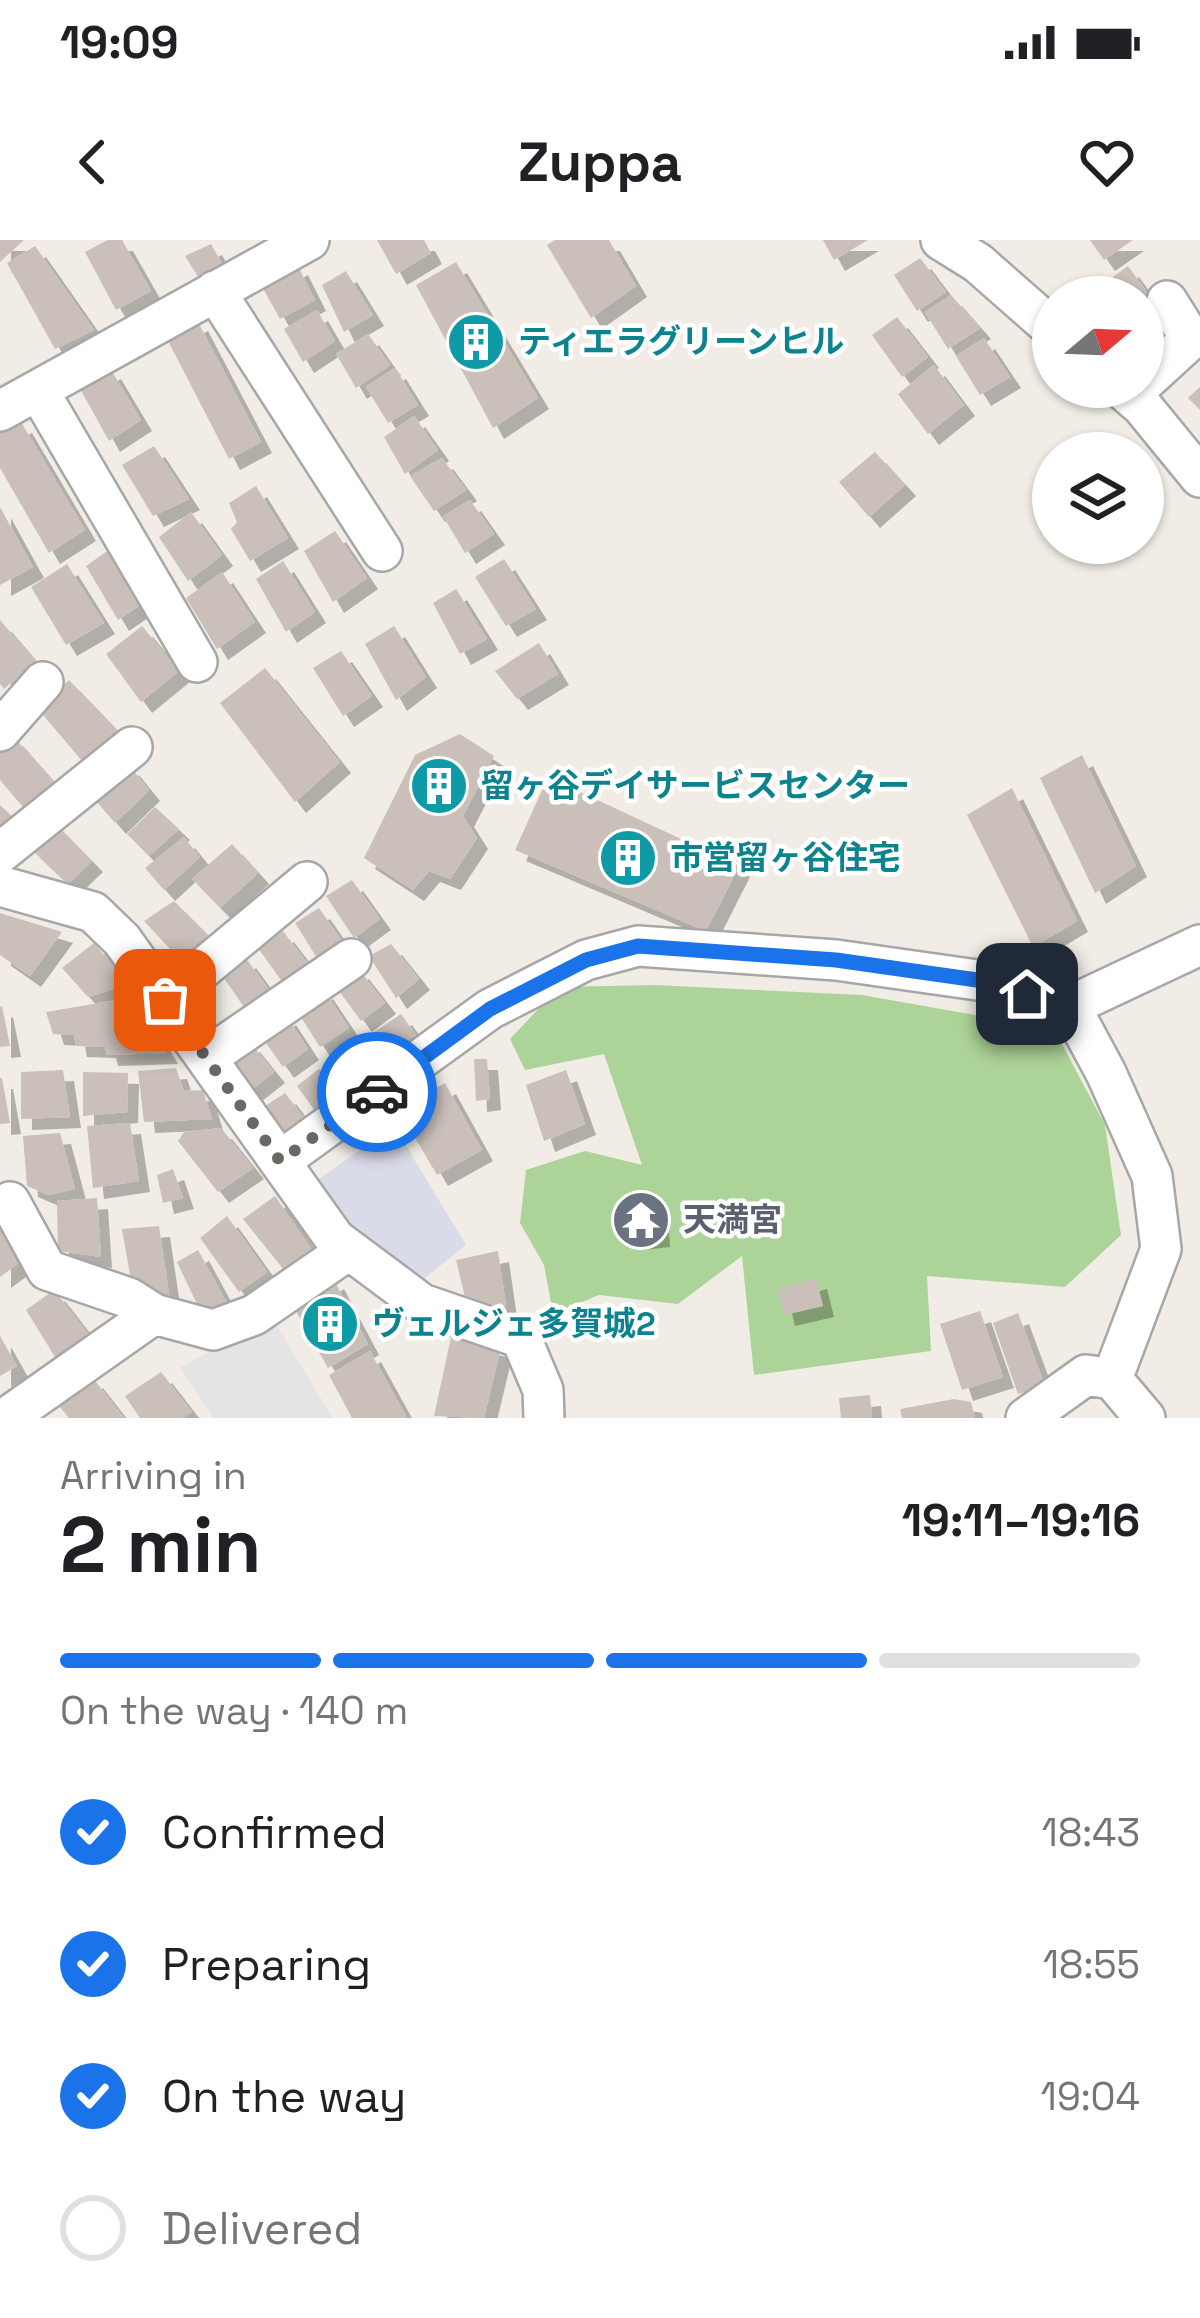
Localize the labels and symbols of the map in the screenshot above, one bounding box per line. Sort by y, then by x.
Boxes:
north arrow [1032,276,1164,408]
building icon: ティエラグリーンヒル [445,311,507,373]
place label: ティエラグリーンヒル [518,321,844,363]
building icon: 留ヶ谷デイサービスセンター [408,755,470,817]
place label: 留ヶ谷デイサービスセンター [481,765,910,807]
building icon: 市営留ヶ谷住宅 [597,827,659,889]
place label: 市営留ヶ谷住宅 [670,837,901,879]
pin [976,943,1078,1045]
pin [114,949,216,1051]
courier [317,1032,437,1152]
temple icon: 天満宮 [610,1189,672,1251]
place label: 天満宮 [683,1199,782,1241]
building icon: ヴェルジェ多賀城2 [299,1293,361,1355]
place label: ヴェルジェ多賀城2 [372,1303,656,1345]

